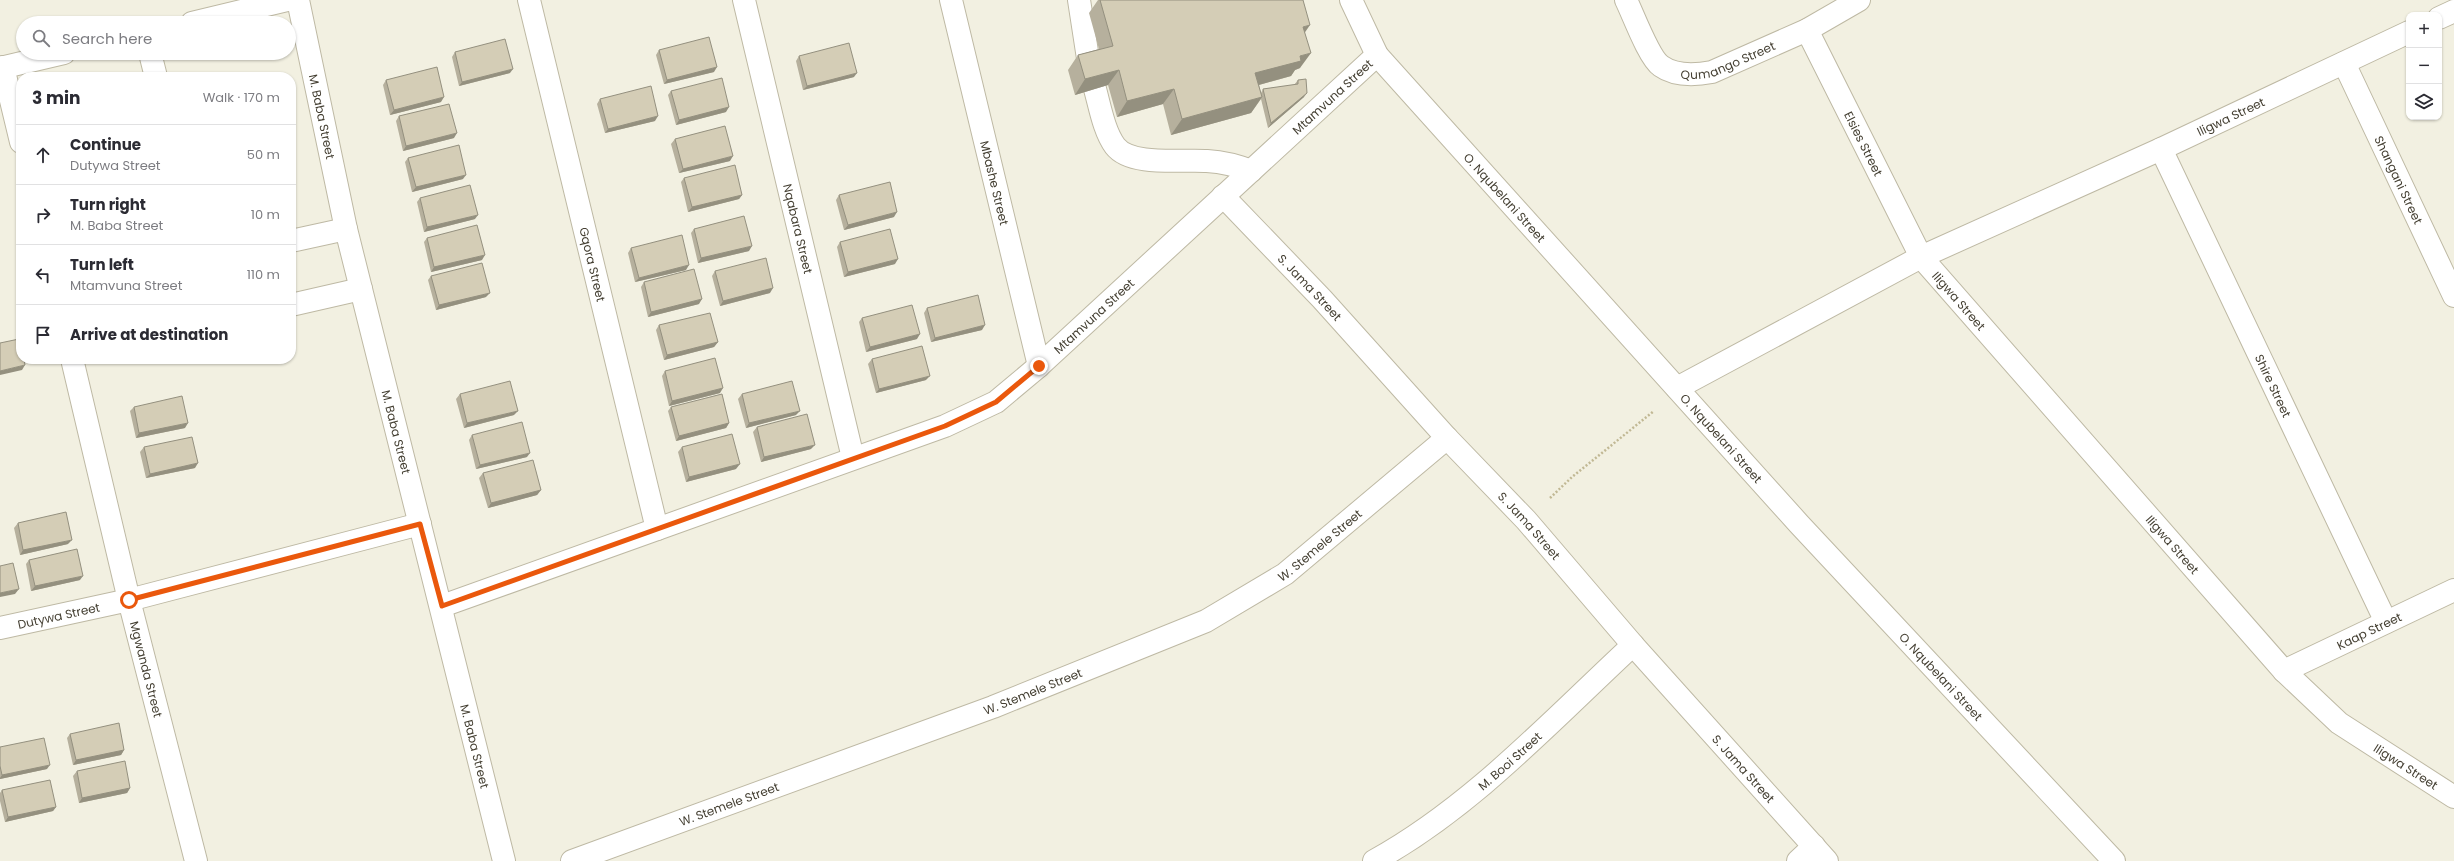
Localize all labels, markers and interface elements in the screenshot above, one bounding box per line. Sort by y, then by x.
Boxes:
map controls [2406,12,2442,120]
button: + [2406,12,2442,48]
search box [16,16,296,60]
icon: search [30,27,52,49]
text: Search here [62,28,152,49]
street label: Qumango Street [1680,37,1778,83]
button: − [2406,48,2442,84]
street label: Mtamvuna Street [1288,55,1376,138]
street label: M. Baba Street [305,73,340,160]
button: layers [2406,84,2442,120]
text: 3 min [32,86,80,110]
text: Walk · 170 m [203,88,280,107]
street label: Iligwa Street [2194,93,2267,140]
street label: Elsies Street [1841,108,1887,179]
street label: Shangani Street [2371,133,2427,227]
text: Continue [70,134,141,155]
street label: Mbashe Street [977,139,1013,227]
icon: ahead [32,144,54,166]
text: 50 m [247,145,280,164]
street label: O. Nqubelani Street [1460,149,1550,246]
text: Dutywa Street [70,156,161,175]
street label: Nqabara Street [779,182,817,275]
text: Turn right [70,194,146,215]
icon: right [32,204,54,226]
text: 10 m [251,205,280,224]
text: M. Baba Street [70,216,163,235]
street label: Gqora Street [576,225,610,303]
street label: S. Jama Street [1274,250,1346,324]
text: Turn left [70,254,134,275]
icon: left [32,264,54,286]
text: 110 m [247,265,280,284]
street label: Iligwa Street [1929,267,1990,334]
street label: Mtamvuna Street [1050,274,1138,357]
text: Mtamvuna Street [70,276,182,295]
icon: arrive [32,324,54,346]
text: Arrive at destination [70,324,228,345]
street label: Shire Street [2251,351,2296,420]
route end [1030,357,1048,375]
street label: M. Baba Street [378,388,415,476]
street label: O. Nqubelani Street [1677,389,1766,486]
street label: S. Jama Street [1494,488,1565,563]
street label: W. Stemele Street [1274,505,1365,585]
street label: Iligwa Street [2142,511,2203,577]
route start [120,591,138,609]
street label: Dutywa Street [16,598,101,632]
street label: Kaap Street [2334,608,2404,653]
street label: Mgwanda Street [126,619,167,719]
street label: O. Nqubelani Street [1896,628,1987,724]
street label: W. Stemele Street [981,663,1084,718]
street label: M. Baba Street [457,702,494,790]
street label: M. Booi Street [1474,728,1545,794]
street label: S. Jama Street [1709,731,1779,806]
street label: Iligwa Street [2371,739,2441,793]
street label: W. Stemele Street [677,778,781,830]

